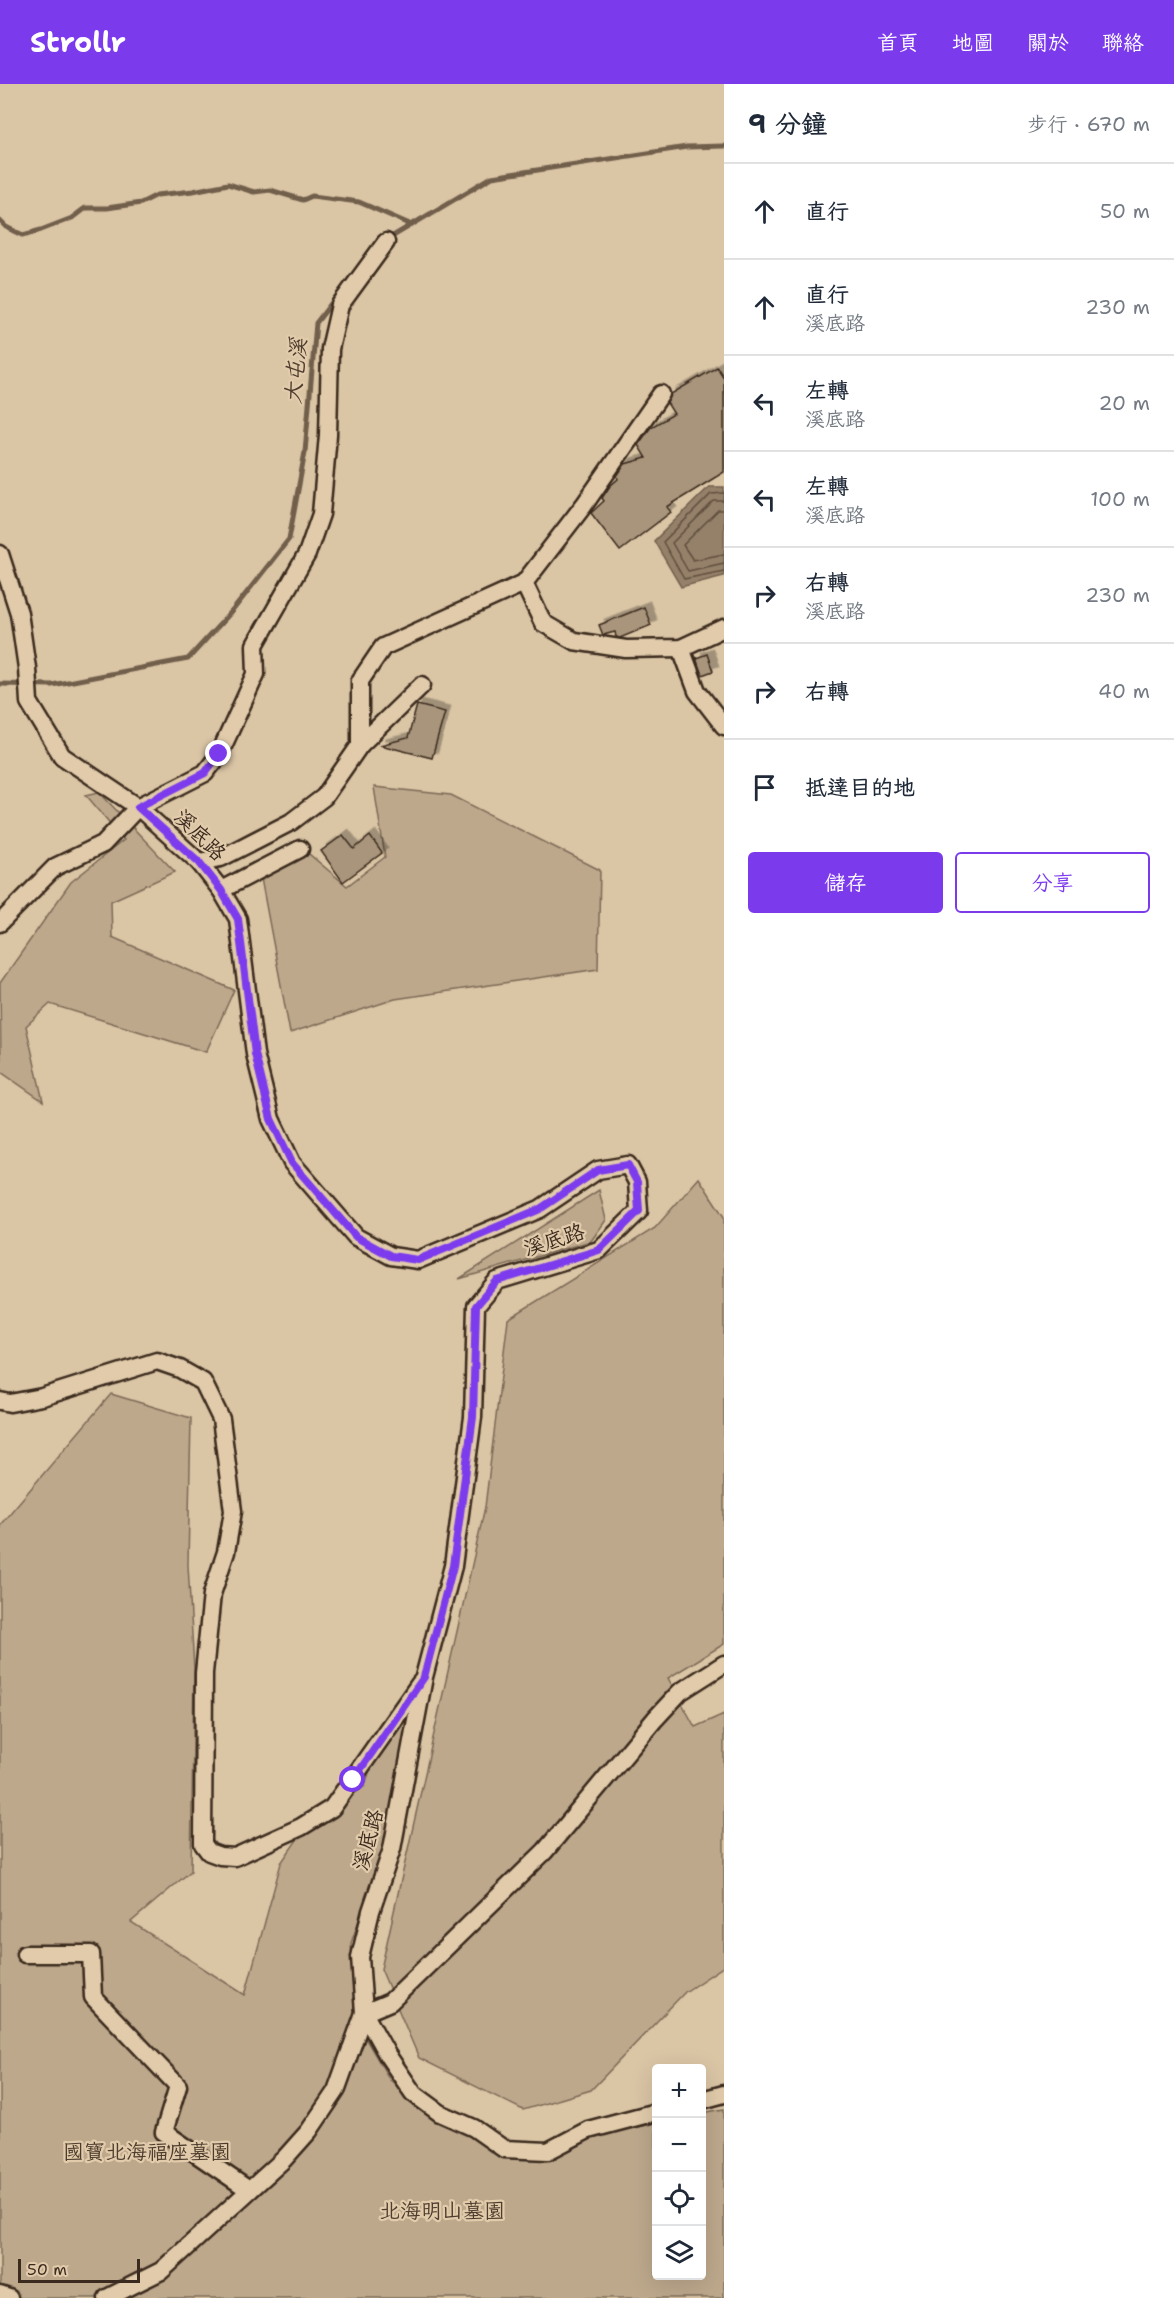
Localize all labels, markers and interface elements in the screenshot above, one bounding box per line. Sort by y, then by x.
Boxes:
text: Strollr [30,23,126,61]
text: 首頁 [877,29,919,57]
text: 地圖 [952,29,994,57]
text: 關於 [1027,29,1069,57]
text: 聯絡 [1102,29,1144,57]
text: 9 分鐘 [748,106,827,141]
text: 步行 · 670 m [1027,111,1150,137]
icon: ahead [748,195,781,228]
text: 直行 [805,197,849,226]
text: 50 m [1100,198,1150,224]
text: 直行 [805,280,849,309]
icon: ahead [748,291,781,324]
text: 230 m [1085,294,1150,320]
text: 溪底路 [805,310,865,336]
water label: 大屯溪 [278,336,313,405]
text: 左轉 [805,376,849,405]
icon: left [748,387,781,420]
text: 20 m [1099,390,1150,416]
text: 溪底路 [805,406,865,432]
text: 左轉 [805,472,849,501]
icon: left [748,483,781,516]
text: 100 m [1090,486,1150,512]
text: 溪底路 [805,502,865,528]
text: 右轉 [805,568,849,597]
icon: right [748,579,781,612]
text: 230 m [1085,582,1150,608]
text: 溪底路 [805,598,865,624]
icon: right [748,675,781,708]
text: 右轉 [805,677,849,706]
text: 40 m [1098,678,1150,704]
route end [205,740,231,766]
icon: arrive [748,771,781,804]
text: 抵達目的地 [805,773,915,802]
street label: 溪底路 [168,803,232,867]
button: 儲存 [748,852,943,913]
button: 分享 [955,852,1150,913]
street label: 溪底路 [520,1217,588,1263]
route start [339,1766,365,1792]
street label: 溪底路 [346,1806,390,1874]
map controls [652,2064,706,2280]
button: + [652,2064,706,2118]
button: − [652,2118,706,2172]
park label: 國寶北海福座墓園 [63,2138,231,2166]
button: locate [652,2172,706,2226]
park label: 北海明山墓園 [379,2197,505,2225]
button: layers [652,2226,706,2280]
scale bar [18,2256,140,2284]
text: 50 m [27,2259,67,2280]

